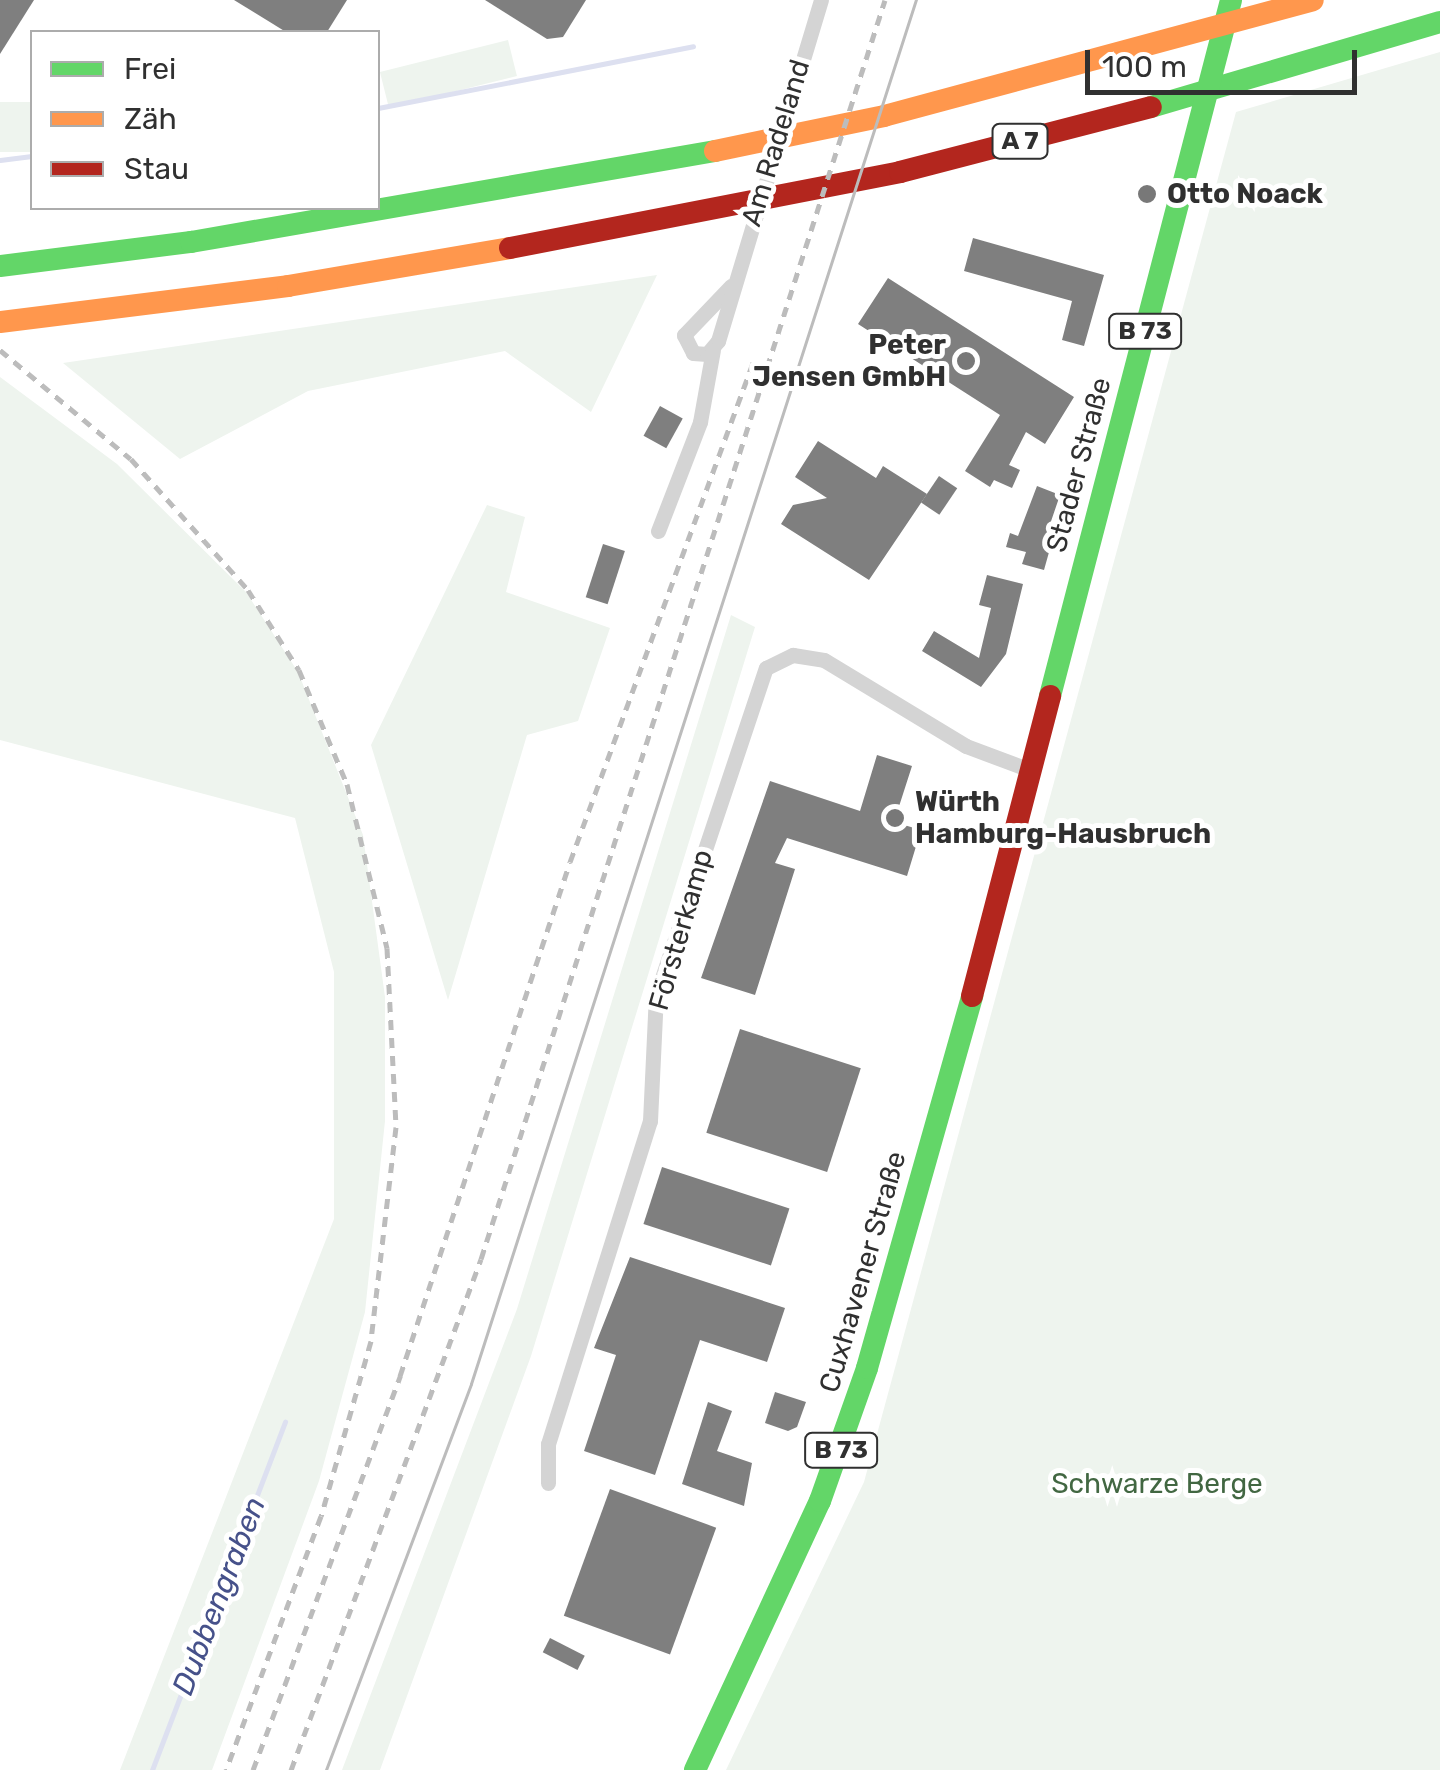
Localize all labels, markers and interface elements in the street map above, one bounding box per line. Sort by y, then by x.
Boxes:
legend [30,30,380,210]
scale bar [1090,30,1362,92]
text: 100 m [1102,49,1187,85]
text: Frei [124,51,176,87]
street label: Am Radeland [735,56,817,230]
text: Zäh [124,101,177,137]
road number: A 7 [990,121,1050,161]
text: Stau [124,151,189,187]
place label: Otto Noack [1167,177,1323,211]
marker: Otto Noack [1136,183,1158,205]
road number: B 73 [1108,311,1182,351]
place label: Peter Jensen GmbH [752,328,946,394]
marker: Peter Jensen GmbH [955,350,977,372]
street label: Stader Straße [1039,374,1119,556]
place label: Würth Hamburg-Hausbruch [915,785,1211,851]
marker: Würth Hamburg-Hausbruch [884,807,906,829]
street label: Försterkamp [642,846,720,1014]
street label: Cuxhavener Straße [812,1147,914,1397]
road number: B 73 [804,1430,878,1470]
park label: Schwarze Berge [1051,1467,1263,1501]
water label: Dubbengraben [165,1492,273,1700]

